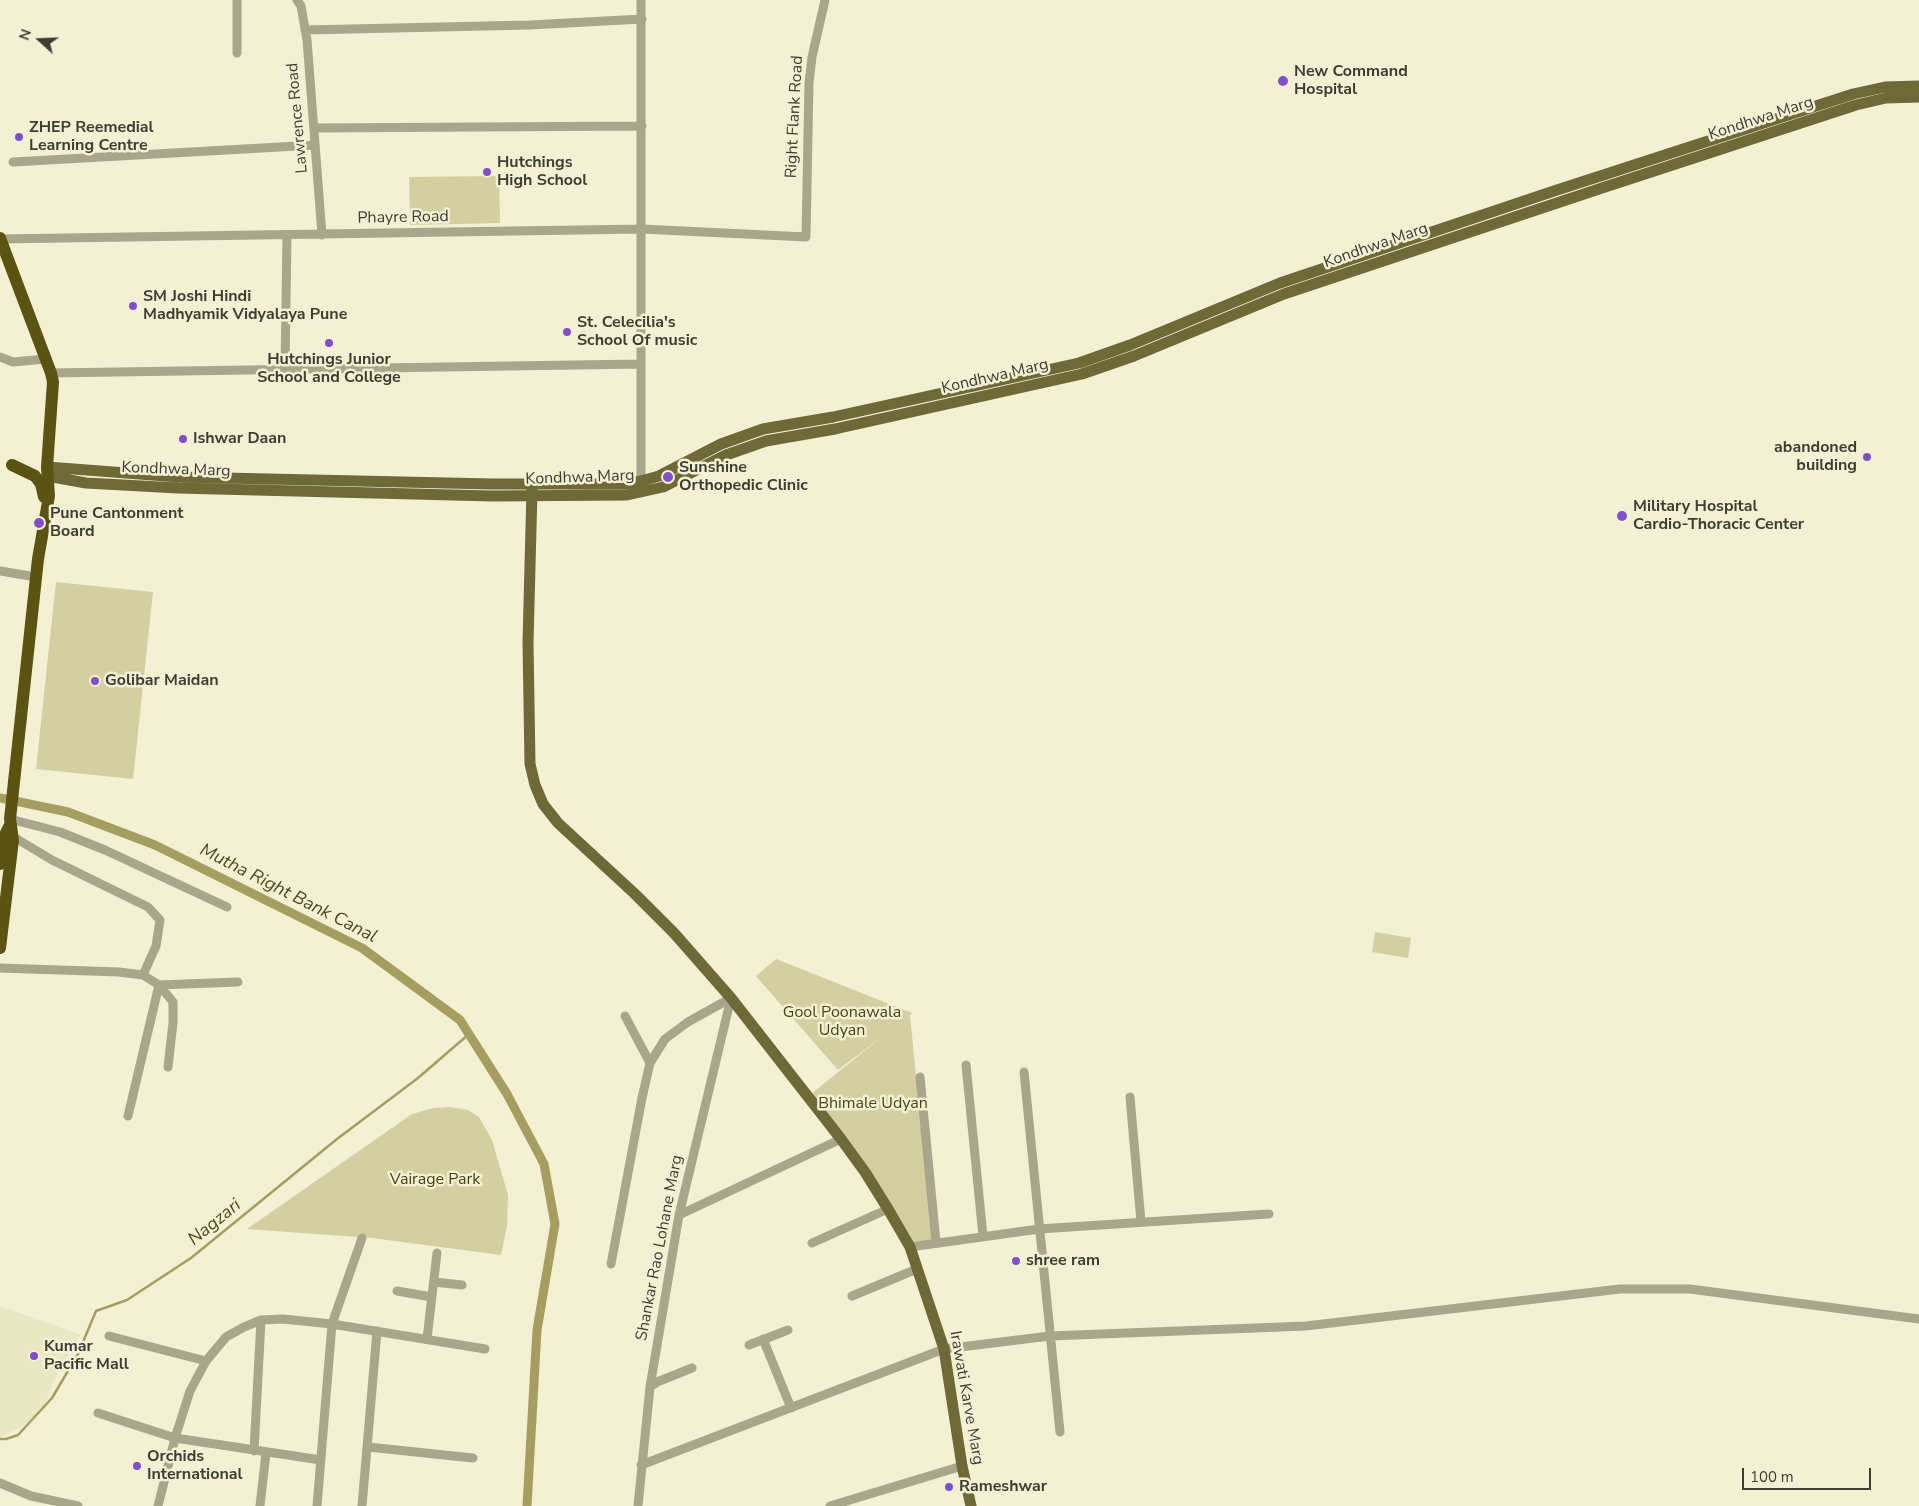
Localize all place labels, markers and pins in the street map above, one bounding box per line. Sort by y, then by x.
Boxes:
place label: New Command Hospital [1294,62,1408,100]
marker: New Command Hospital [1276,74,1290,88]
place label: ZHEP Reemedial Learning Centre [29,118,154,156]
marker: ZHEP Reemedial Learning Centre [13,131,25,143]
place label: Hutchings High School [497,153,587,191]
marker: Hutchings High School [481,166,493,178]
place label: SM Joshi Hindi Madhyamik Vidyalaya Pune [143,287,347,325]
marker: SM Joshi Hindi Madhyamik Vidyalaya Pune [127,300,139,312]
place label: St. Celecilia's School Of music [577,313,697,351]
marker: St. Celecilia's School Of music [561,326,573,338]
marker: Hutchings Junior School and College [323,337,335,349]
place label: Hutchings Junior School and College [257,350,401,388]
place label: Ishwar Daan [193,429,286,449]
marker: Ishwar Daan [177,433,189,445]
place label: abandoned building [1774,438,1857,476]
marker: abandoned building [1861,451,1873,463]
place label: Sunshine Orthopedic Clinic [679,458,808,496]
marker: Sunshine Orthopedic Clinic [661,470,675,484]
place label: Military Hospital Cardio-Thoracic Center [1633,497,1804,535]
place label: Pune Cantonment Board [50,504,183,542]
marker: Military Hospital Cardio-Thoracic Center [1615,509,1629,523]
marker: Pune Cantonment Board [32,516,46,530]
place label: Golibar Maidan [105,671,219,691]
marker: Golibar Maidan [89,675,101,687]
place label: shree ram [1026,1251,1100,1271]
marker: shree ram [1010,1255,1022,1267]
place label: Kumar Pacific Mall [44,1337,129,1375]
marker: Kumar Pacific Mall [28,1350,40,1362]
place label: Orchids International [147,1447,243,1485]
marker: Orchids International [131,1460,143,1472]
place label: Rameshwar [959,1477,1047,1497]
marker: Rameshwar [943,1481,955,1493]

